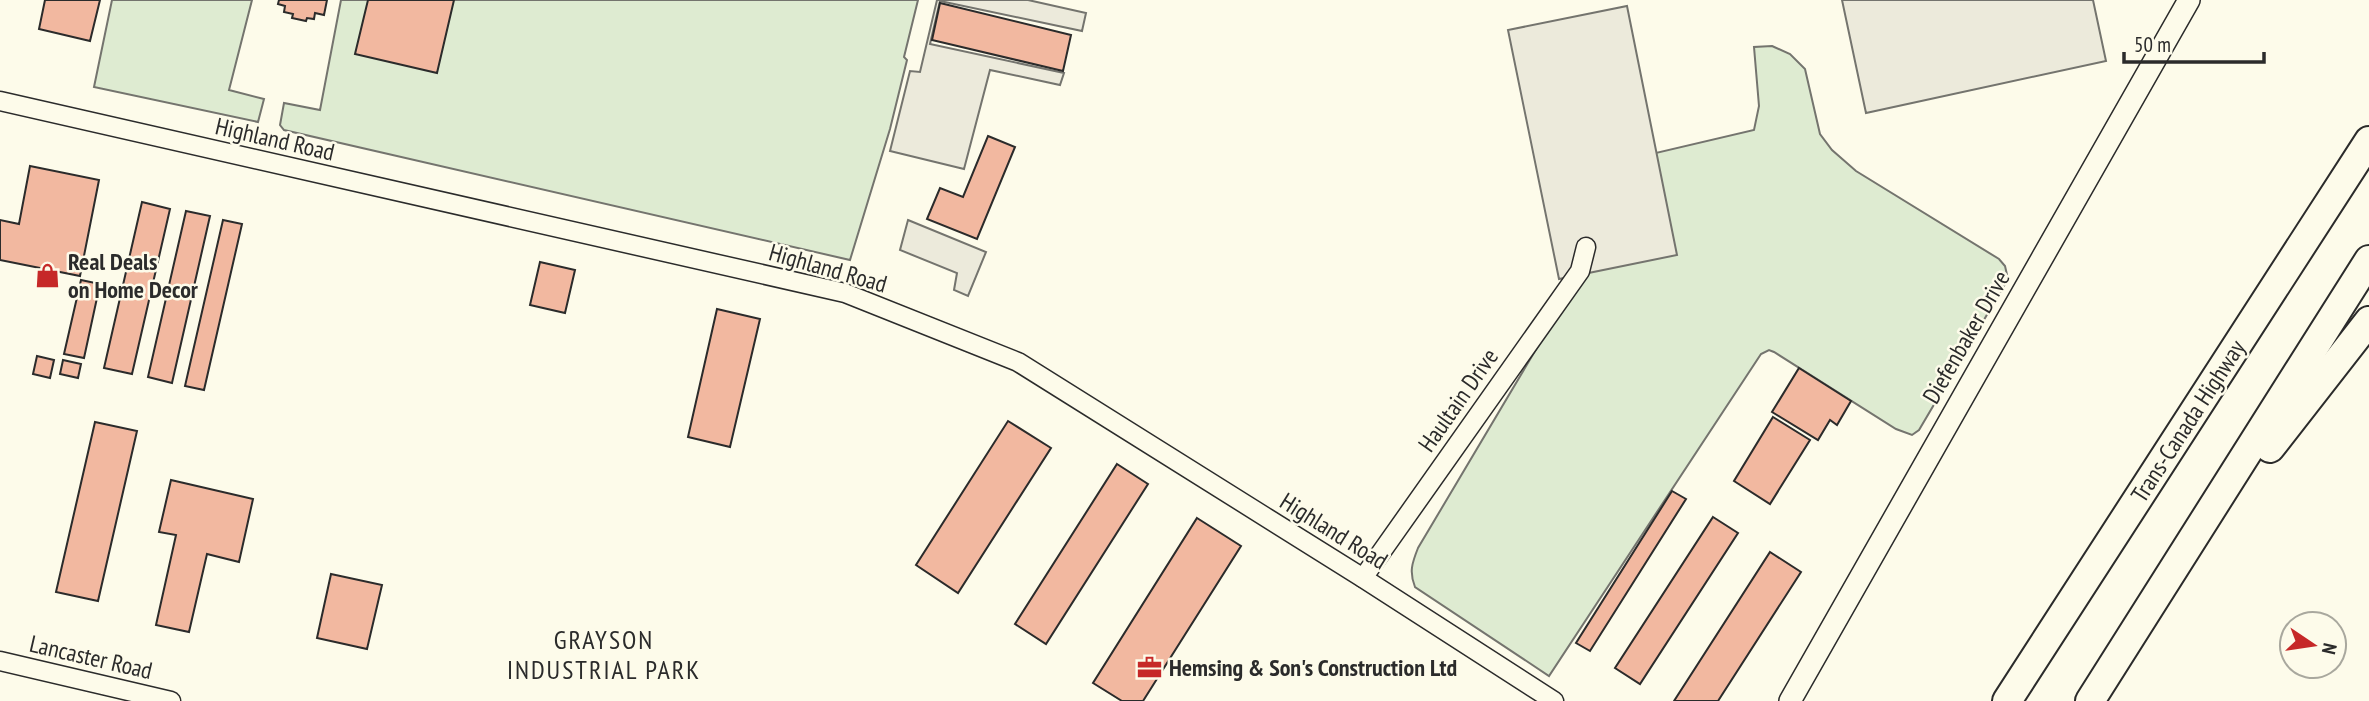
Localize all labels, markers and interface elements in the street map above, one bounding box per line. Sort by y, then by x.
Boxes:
scale bar [2124,21,2264,65]
text: 50 m [2134,31,2171,58]
street label: Highland Road [212,110,338,168]
street label: Highland Road [765,236,891,300]
place label: Real Deals on Home Decor [68,246,199,305]
shop icon: Real Deals on Home Decor [34,261,62,289]
street label: Diefenbaker Drive [1915,265,2017,409]
street label: Trans-Canada Highway [2124,334,2252,508]
street label: Haultain Drive [1411,342,1505,458]
street label: Highland Road [1274,486,1394,576]
north arrow [2278,610,2348,680]
district label: GRAYSON INDUSTRIAL PARK [507,623,701,686]
street label: Lancaster Road [27,628,155,686]
text: N [2317,641,2342,657]
place label: Hemsing & Son's Construction Ltd [1169,652,1457,683]
office icon: Hemsing & Son's Construction Ltd [1135,653,1163,681]

